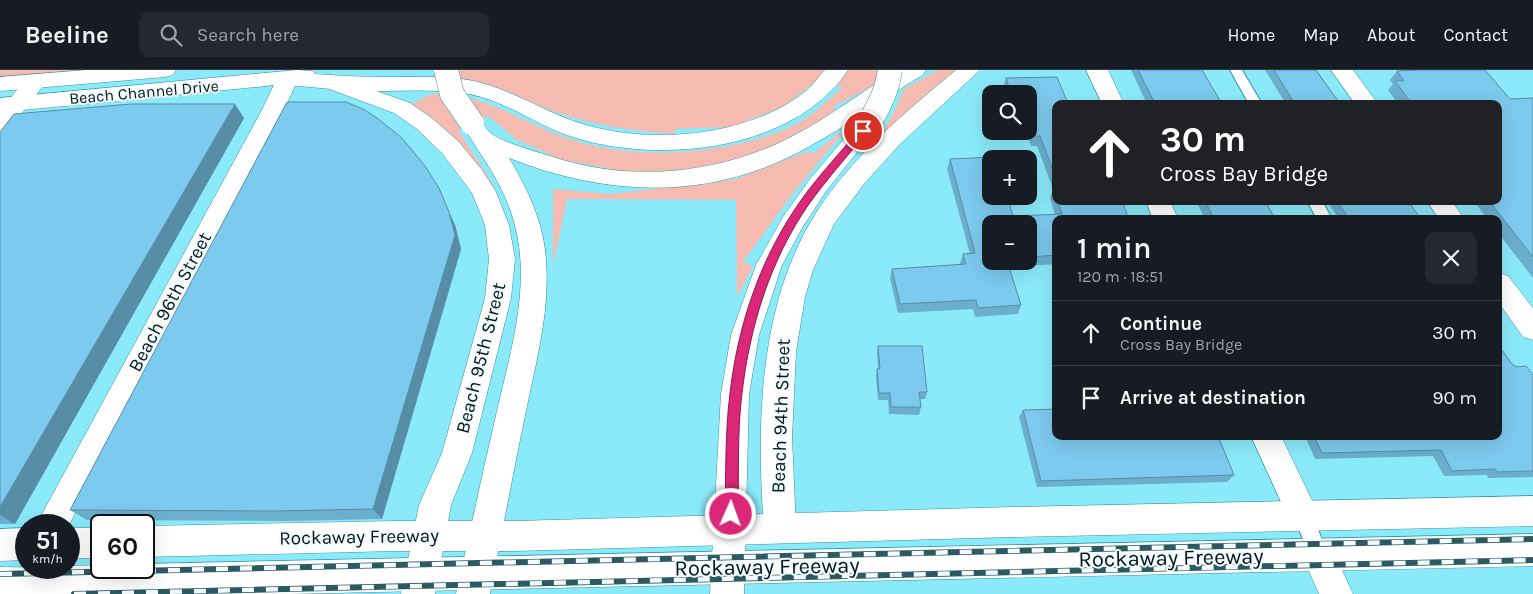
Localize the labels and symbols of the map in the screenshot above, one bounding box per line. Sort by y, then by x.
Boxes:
street label: Beach Channel Drive [68,76,220,108]
pin [842,110,884,152]
street label: Beach 96th Street [124,228,216,376]
street label: Beach 95th Street [452,280,510,436]
street label: Beach 94th Street [767,338,795,494]
position arrow [704,487,756,539]
speed limit sign: 60 [90,514,155,579]
street label: Rockaway Freeway [279,525,439,549]
street label: Rockaway Freeway [1078,543,1264,573]
street label: Rockaway Freeway [674,552,860,582]

